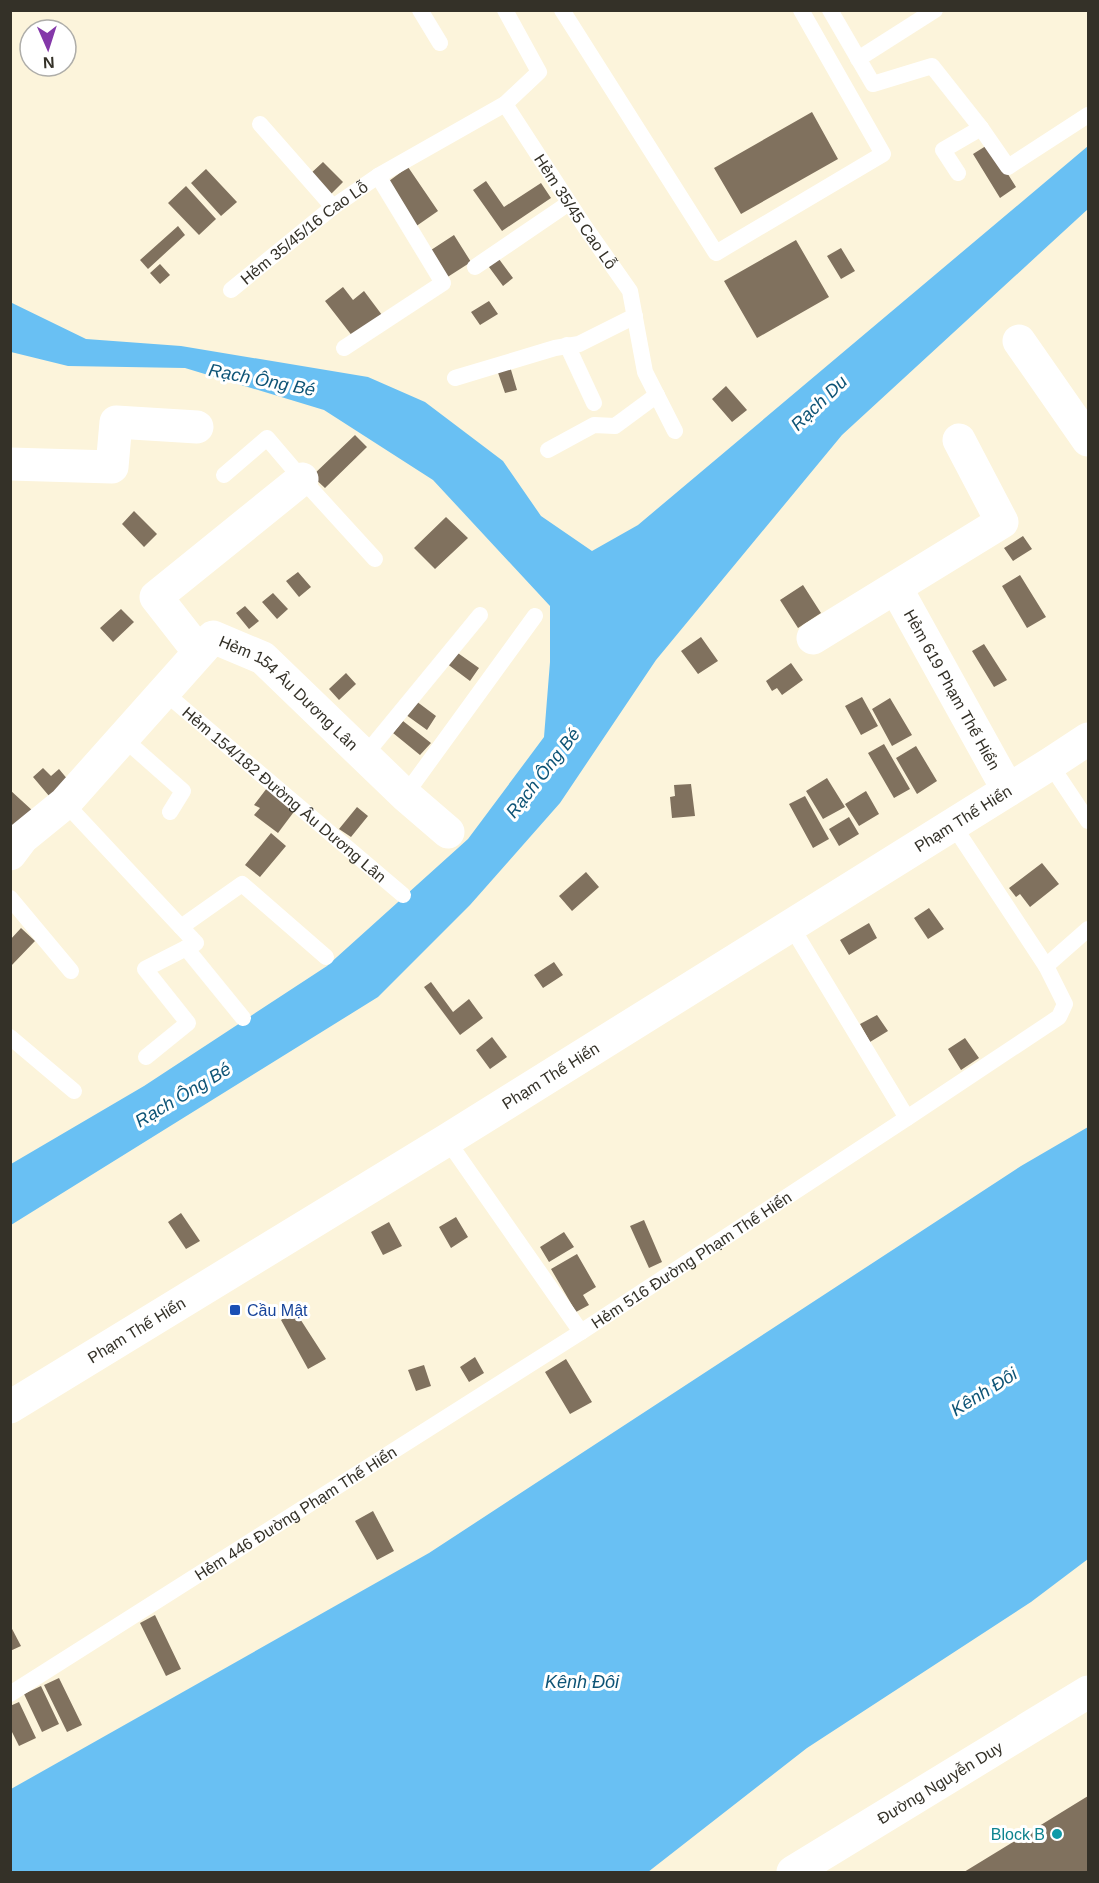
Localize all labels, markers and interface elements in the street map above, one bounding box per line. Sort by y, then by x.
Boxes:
north arrow [18,18,78,78]
text: N [43,54,55,71]
street label: Hẻm 35/45 Cao Lỗ [531,151,621,272]
street label: Hẻm 35/45/16 Cao Lỗ [237,177,371,288]
water label: Rạch Ông Bé [207,359,317,400]
water label: Rạch Du [787,371,851,435]
street label: Hẻm 619 Phạm Thế Hiển [901,607,1003,773]
street label: Hẻm 154 Âu Dương Lân [216,633,361,754]
street label: Hẻm 154/182 Đường Âu Dương Lân [179,704,389,886]
water label: Rạch Ông Bé [501,724,584,822]
street label: Phạm Thế Hiển [912,782,1015,855]
street label: Phạm Thế Hiển [499,1039,602,1112]
water label: Rạch Ông Bé [131,1058,234,1131]
street label: Hẻm 516 Đường Phạm Thế Hiển [588,1188,795,1332]
street label: Phạm Thế Hiển [85,1294,188,1366]
place label: Cầu Mật [247,1302,308,1319]
marker: Cầu Mật [228,1303,242,1317]
water label: Kênh Đôi [947,1363,1022,1420]
street label: Hẻm 446 Đường Phạm Thế Hiển [192,1443,400,1584]
water label: Kênh Đôi [545,1672,620,1692]
street label: Đường Nguyễn Duy [875,1738,1006,1827]
place label: Block B [991,1826,1045,1843]
marker: Block B [1050,1827,1064,1841]

